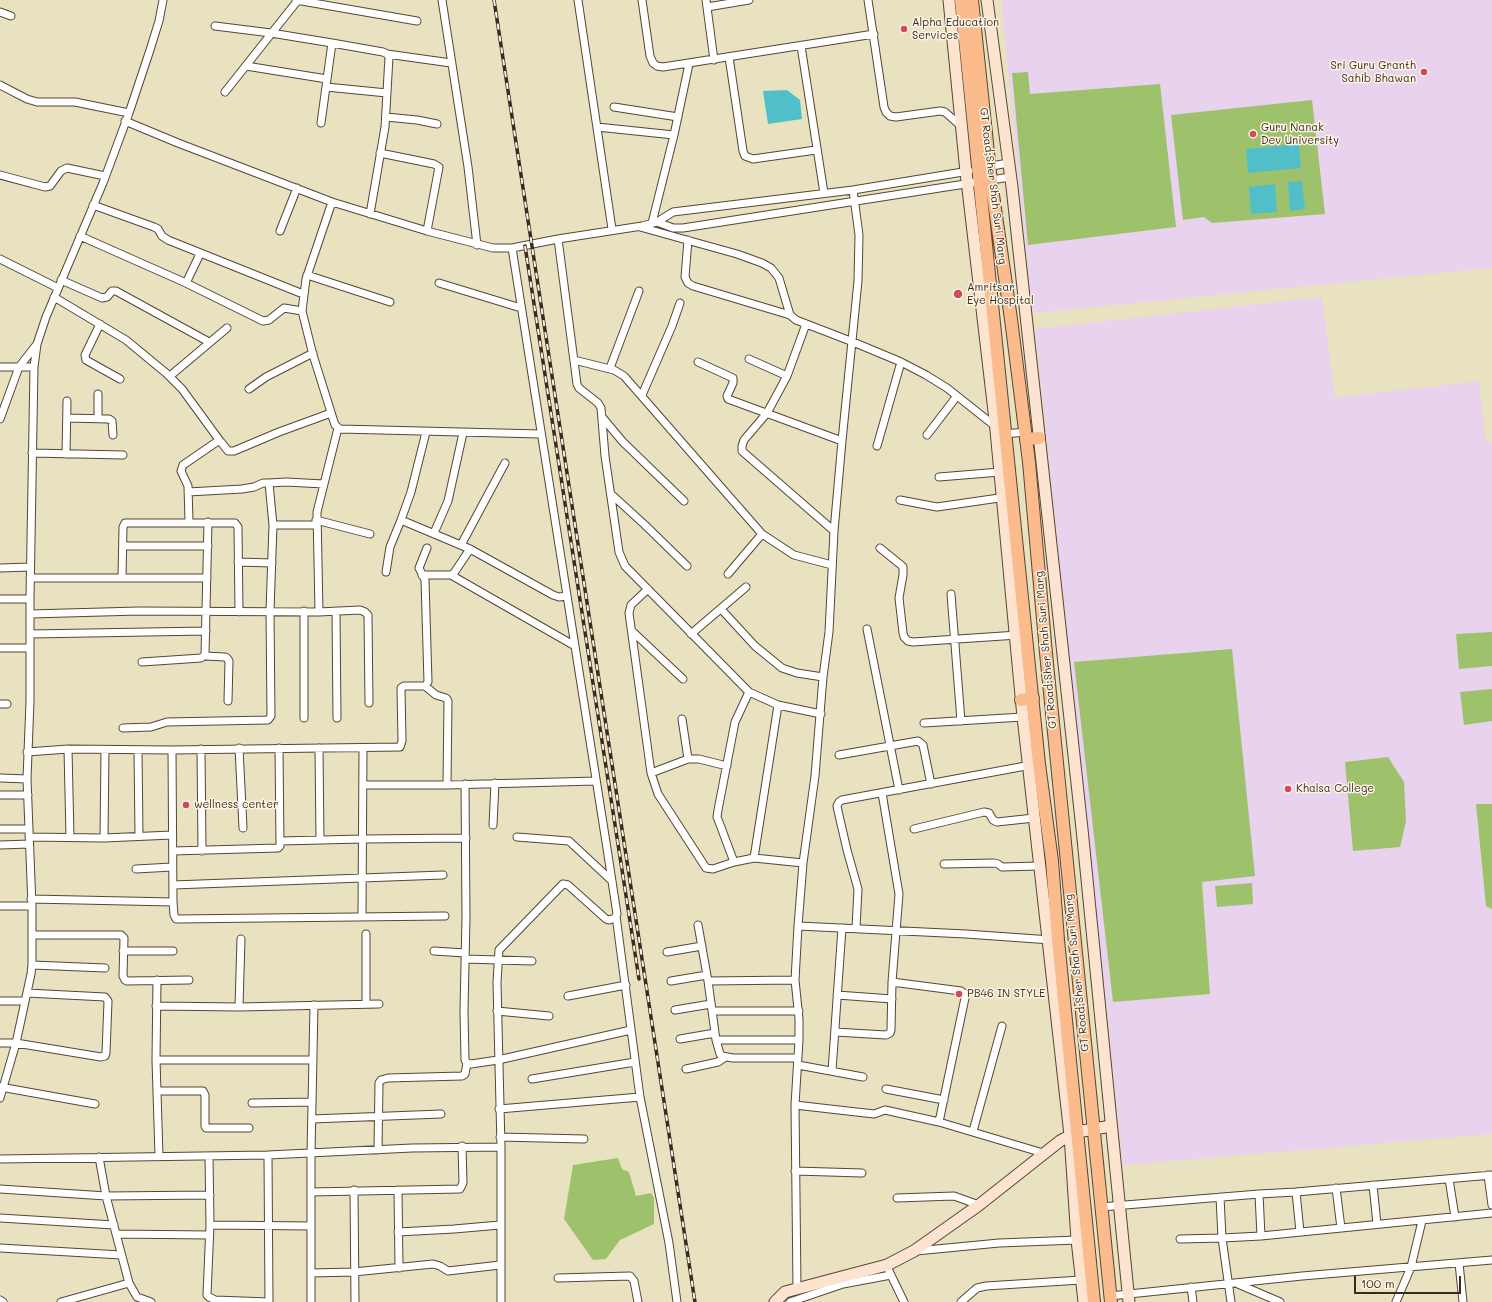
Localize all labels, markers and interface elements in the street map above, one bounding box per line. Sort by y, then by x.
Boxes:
place label: Alpha Education Services [912,16,999,42]
marker: Alpha Education Services [899,24,909,34]
place label: Sri Guru Granth Sahib Bhawan [1331,59,1416,85]
marker: Sri Guru Granth Sahib Bhawan [1419,67,1429,77]
street label: GT Road;Sher Shah Suri Marg [977,107,1009,265]
place label: Guru Nanak Dev University [1261,121,1339,147]
marker: Guru Nanak Dev University [1248,129,1258,139]
place label: Amritsar Eye Hospital [967,281,1034,307]
marker: Amritsar Eye Hospital [952,288,964,300]
street label: GT Road;Sher Shah Suri Marg [1033,571,1059,729]
place label: Khalsa College [1296,782,1374,796]
marker: Khalsa College [1283,784,1293,794]
place label: wellness center [194,798,279,812]
marker: wellness center [181,800,191,810]
street label: GT Road;Sher Shah Suri Marg [1062,894,1092,1052]
place label: PB46 IN STYLE [967,987,1045,1001]
marker: PB46 IN STYLE [954,989,964,999]
scale bar [1356,1268,1463,1294]
text: 100 m [1361,1275,1395,1291]

